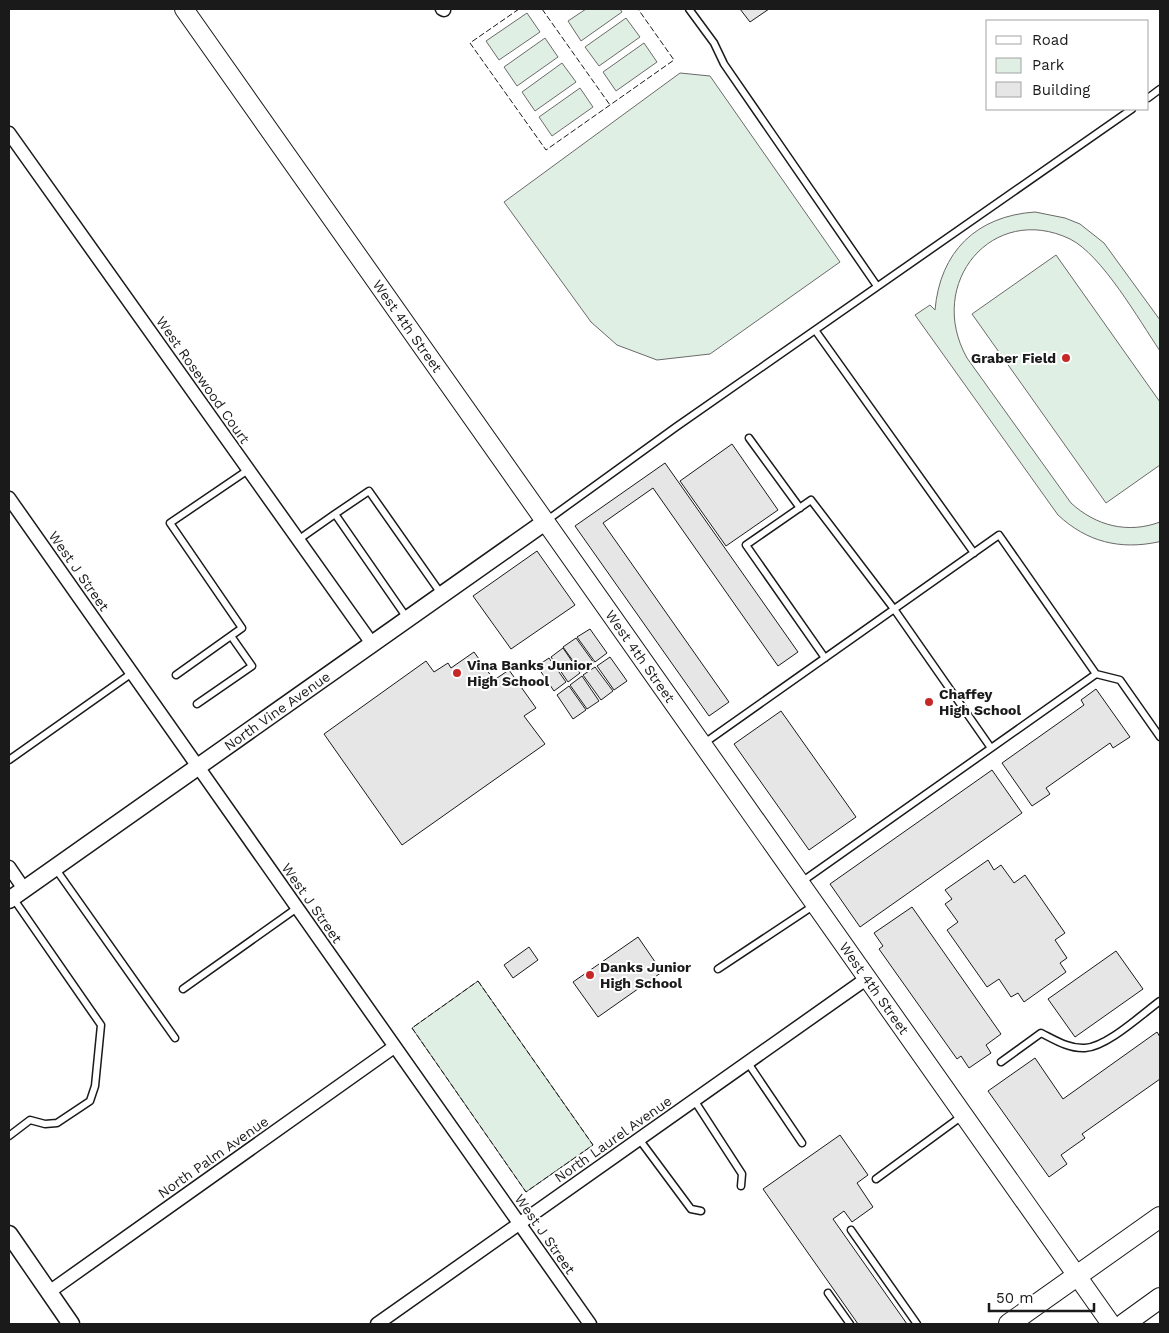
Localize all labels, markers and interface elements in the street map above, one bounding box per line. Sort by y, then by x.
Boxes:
legend [986,20,1149,110]
text: Road [1032,31,1069,49]
text: Park [1032,56,1065,74]
text: Building [1032,81,1090,99]
street label: West 4th Street [370,277,446,375]
street label: West Rosewood Court [153,313,253,447]
place label: Graber Field [971,350,1056,366]
marker: Graber Field [1060,352,1072,364]
street label: West J Street [46,528,112,614]
street label: West 4th Street [602,607,678,706]
place label: Vina Banks Junior High School [467,657,592,689]
marker: Vina Banks Junior High School [451,667,463,679]
street label: North Vine Avenue [221,668,333,754]
place label: Chaffey High School [939,686,1021,718]
marker: Chaffey High School [923,696,935,708]
street label: West J Street [279,860,345,946]
street label: West 4th Street [836,939,912,1037]
place label: Danks Junior High School [600,959,691,991]
marker: Danks Junior High School [584,969,596,981]
street label: North Laurel Avenue [551,1093,675,1185]
street label: North Palm Avenue [155,1113,271,1201]
street label: West J Street [512,1191,578,1277]
scale bar [989,1280,1094,1312]
text: 50 m [996,1289,1033,1307]

